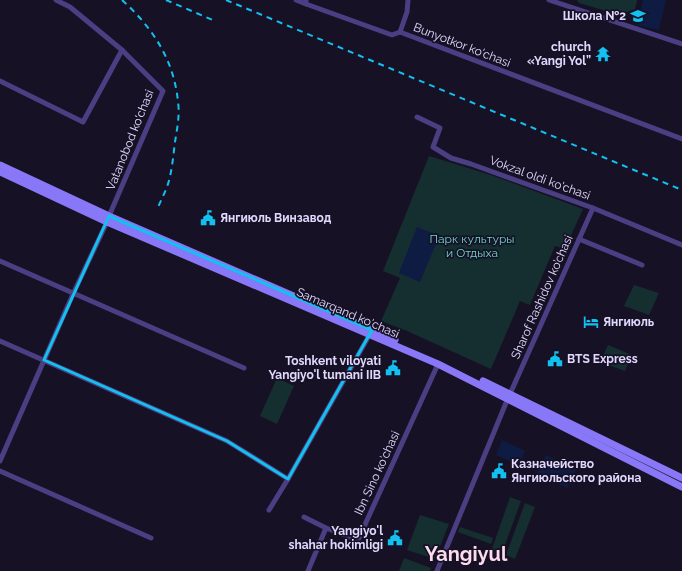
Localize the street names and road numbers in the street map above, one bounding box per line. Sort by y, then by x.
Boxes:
street label: Bunyotkor ko'chasi [411,20,513,70]
street label: Vatanobod ko'chasi [103,88,157,192]
street label: Vokzal oldi ko'chasi [488,153,592,203]
street label: Sharof Rashidov ko’chasi [508,233,576,361]
street label: Samarqand ko'chasi [294,285,402,341]
street label: Ibn Sino ko'chasi [351,429,403,517]

